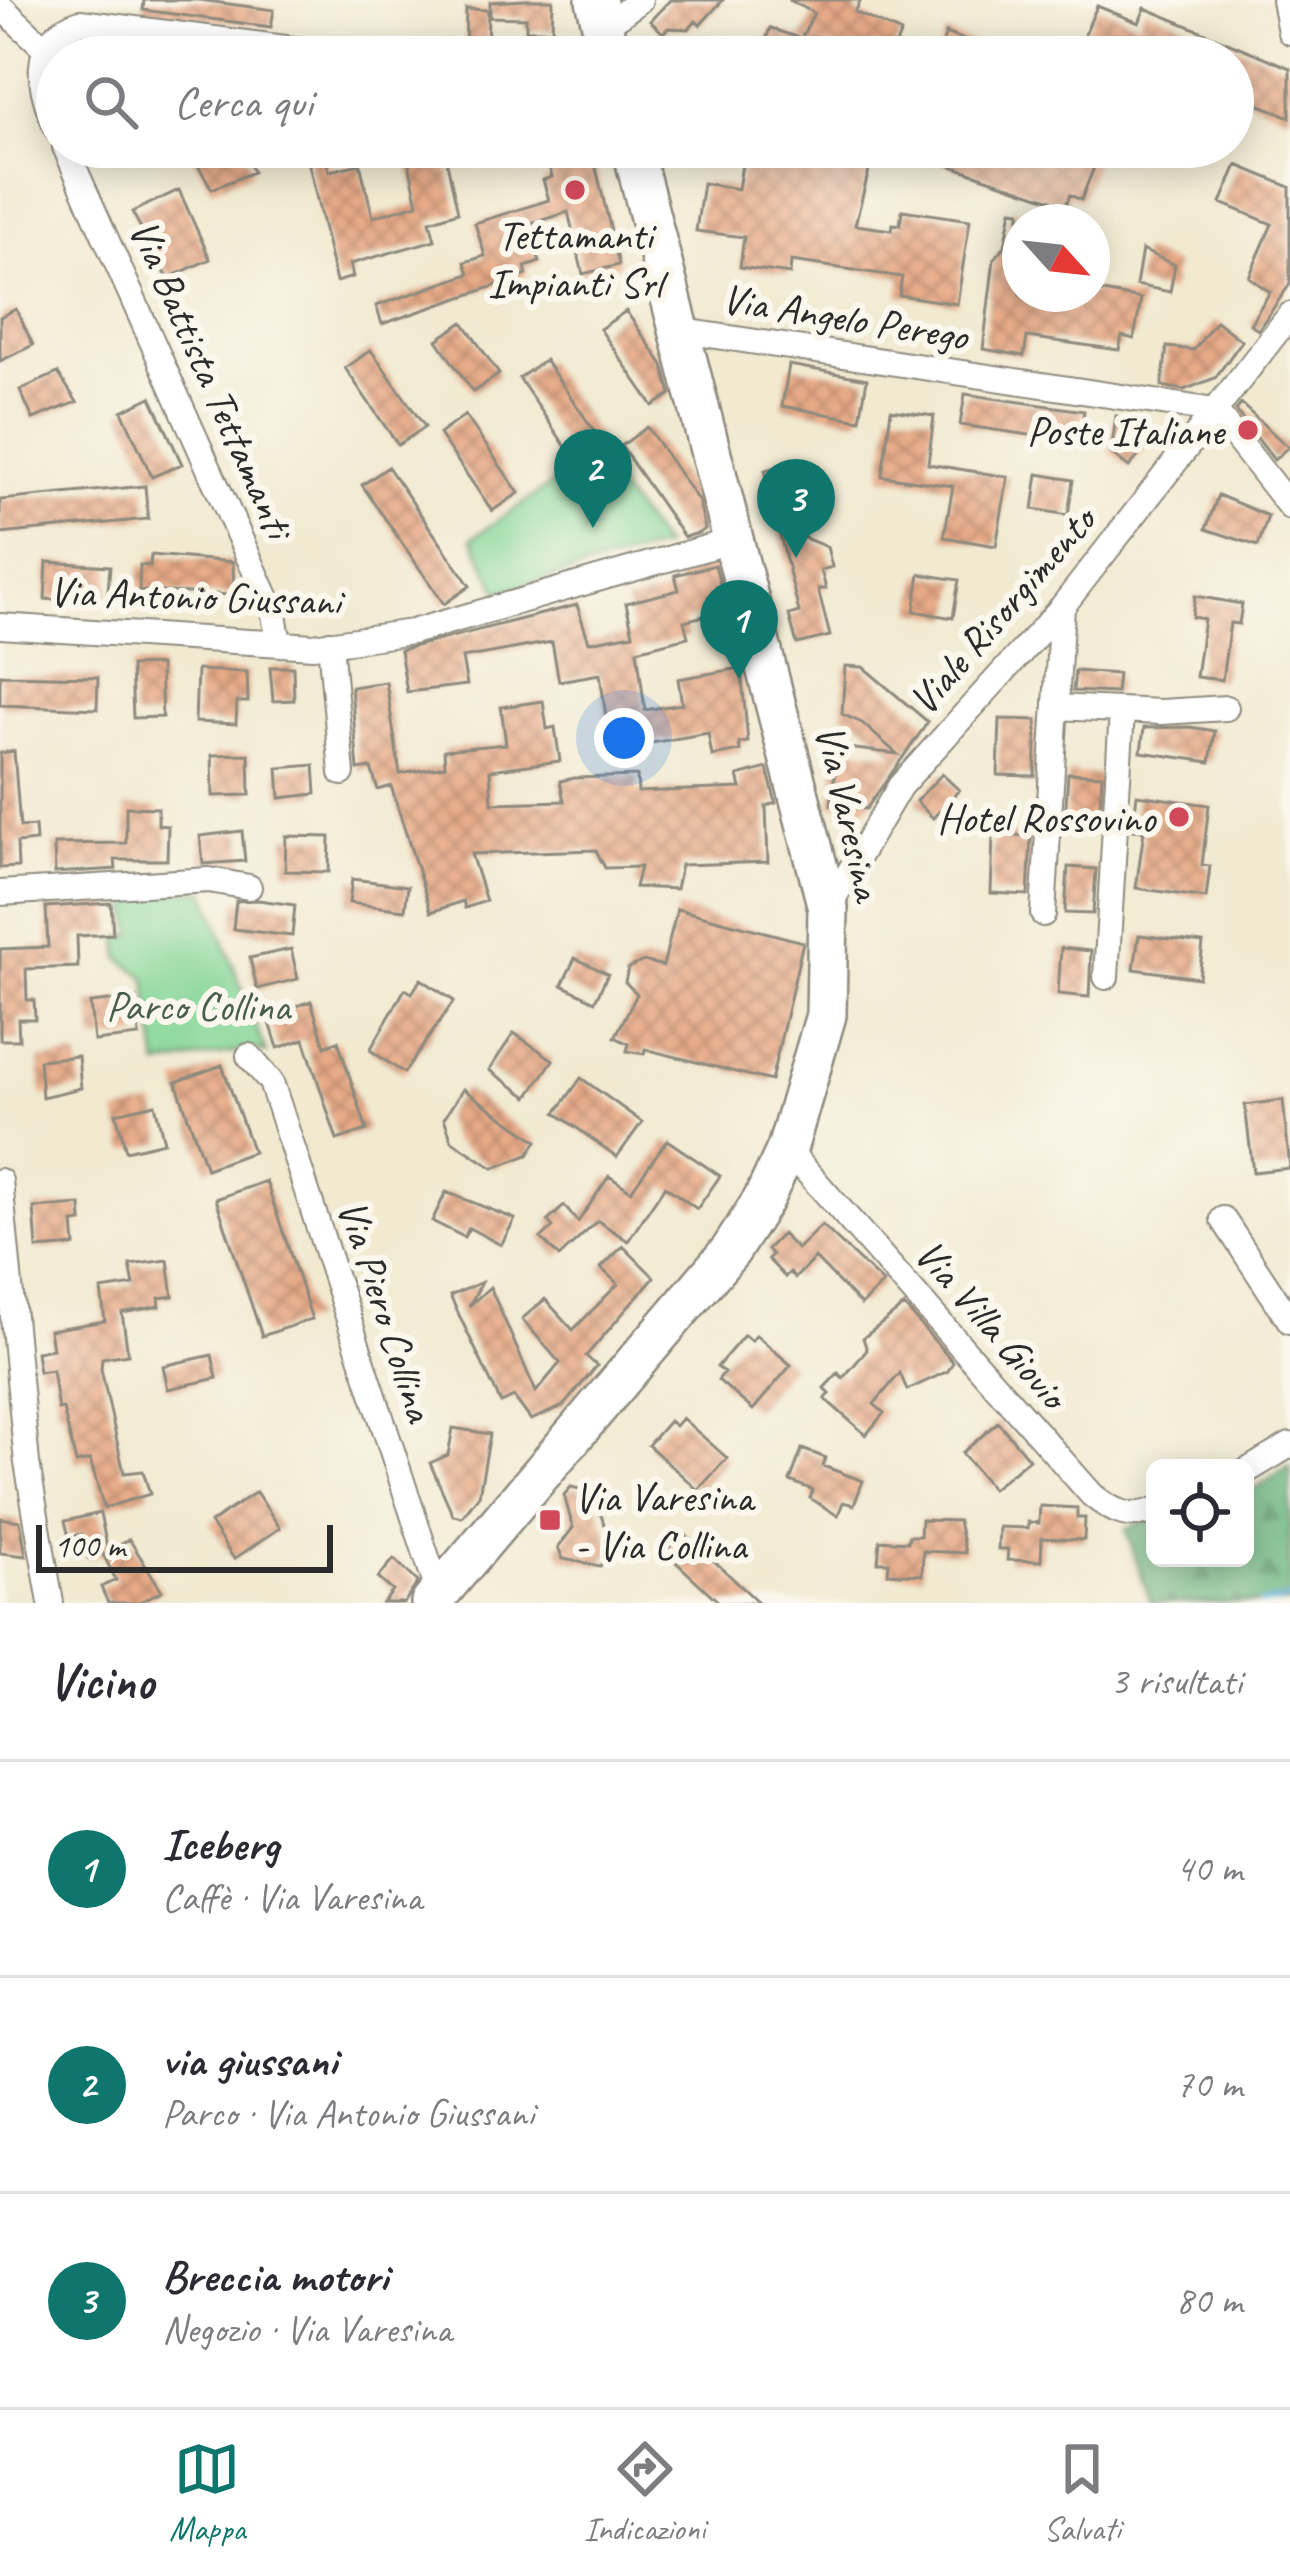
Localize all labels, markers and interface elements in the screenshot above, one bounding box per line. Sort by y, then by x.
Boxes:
search box [36,36,1254,168]
icon: search [78,69,144,135]
text: Cerca qui [174,74,313,131]
marker: Tettamanti Impianti Srl [562,177,588,203]
north arrow [1002,204,1110,312]
place label: Tettamanti Impianti Srl [488,209,669,310]
street label: Via Battista Tettamanti [117,211,307,551]
street label: Via Angelo Perego [718,272,973,363]
place label: Poste Italiane [1027,405,1226,458]
marker: Poste Italiane [1235,417,1261,443]
pin: 2 [554,429,632,528]
pin: 3 [757,459,835,558]
street label: Viale Risorgimento [897,493,1110,726]
street label: Via Antonio Giussani [48,565,347,628]
pin: 1 [700,580,778,679]
your location [594,708,654,768]
street label: Via Varesina [803,719,895,909]
place label: Hotel Rossovino [937,792,1157,845]
marker: Hotel Rossovino [1166,804,1192,830]
park label: Parco Collina [106,980,293,1033]
street label: Via Piero Collina [325,1193,447,1431]
street label: Via Villa Giovio [903,1229,1081,1423]
map controls [1146,1459,1254,1567]
button: locate [1146,1459,1254,1567]
place label: Via Varesina - Via Collina [574,1471,756,1572]
marker: Via Varesina - Via Collina [537,1507,563,1533]
scale bar [36,1519,333,1572]
text: 100 m [54,1525,125,1567]
text: Vicino [48,1649,153,1713]
text: 3 risultati [1110,1657,1242,1706]
text: Iceberg [162,1816,279,1873]
text: 1 [78,1844,96,1893]
text: 40 m [1176,1844,1242,1893]
text: Caffè · Via Varesina [162,1873,422,1922]
text: via giussani [162,2032,337,2089]
text: 2 [78,2060,96,2109]
text: 70 m [1176,2060,1242,2109]
text: Parco · Via Antonio Giussani [162,2089,534,2138]
text: Breccia motori [162,2248,388,2305]
text: 3 [78,2276,96,2325]
text: 80 m [1176,2276,1242,2325]
text: Negozio · Via Varesina [162,2305,451,2354]
tab: Mappa [169,2436,246,2550]
tab: Indicazioni [584,2436,706,2550]
tab: Salvati [1044,2436,1121,2550]

